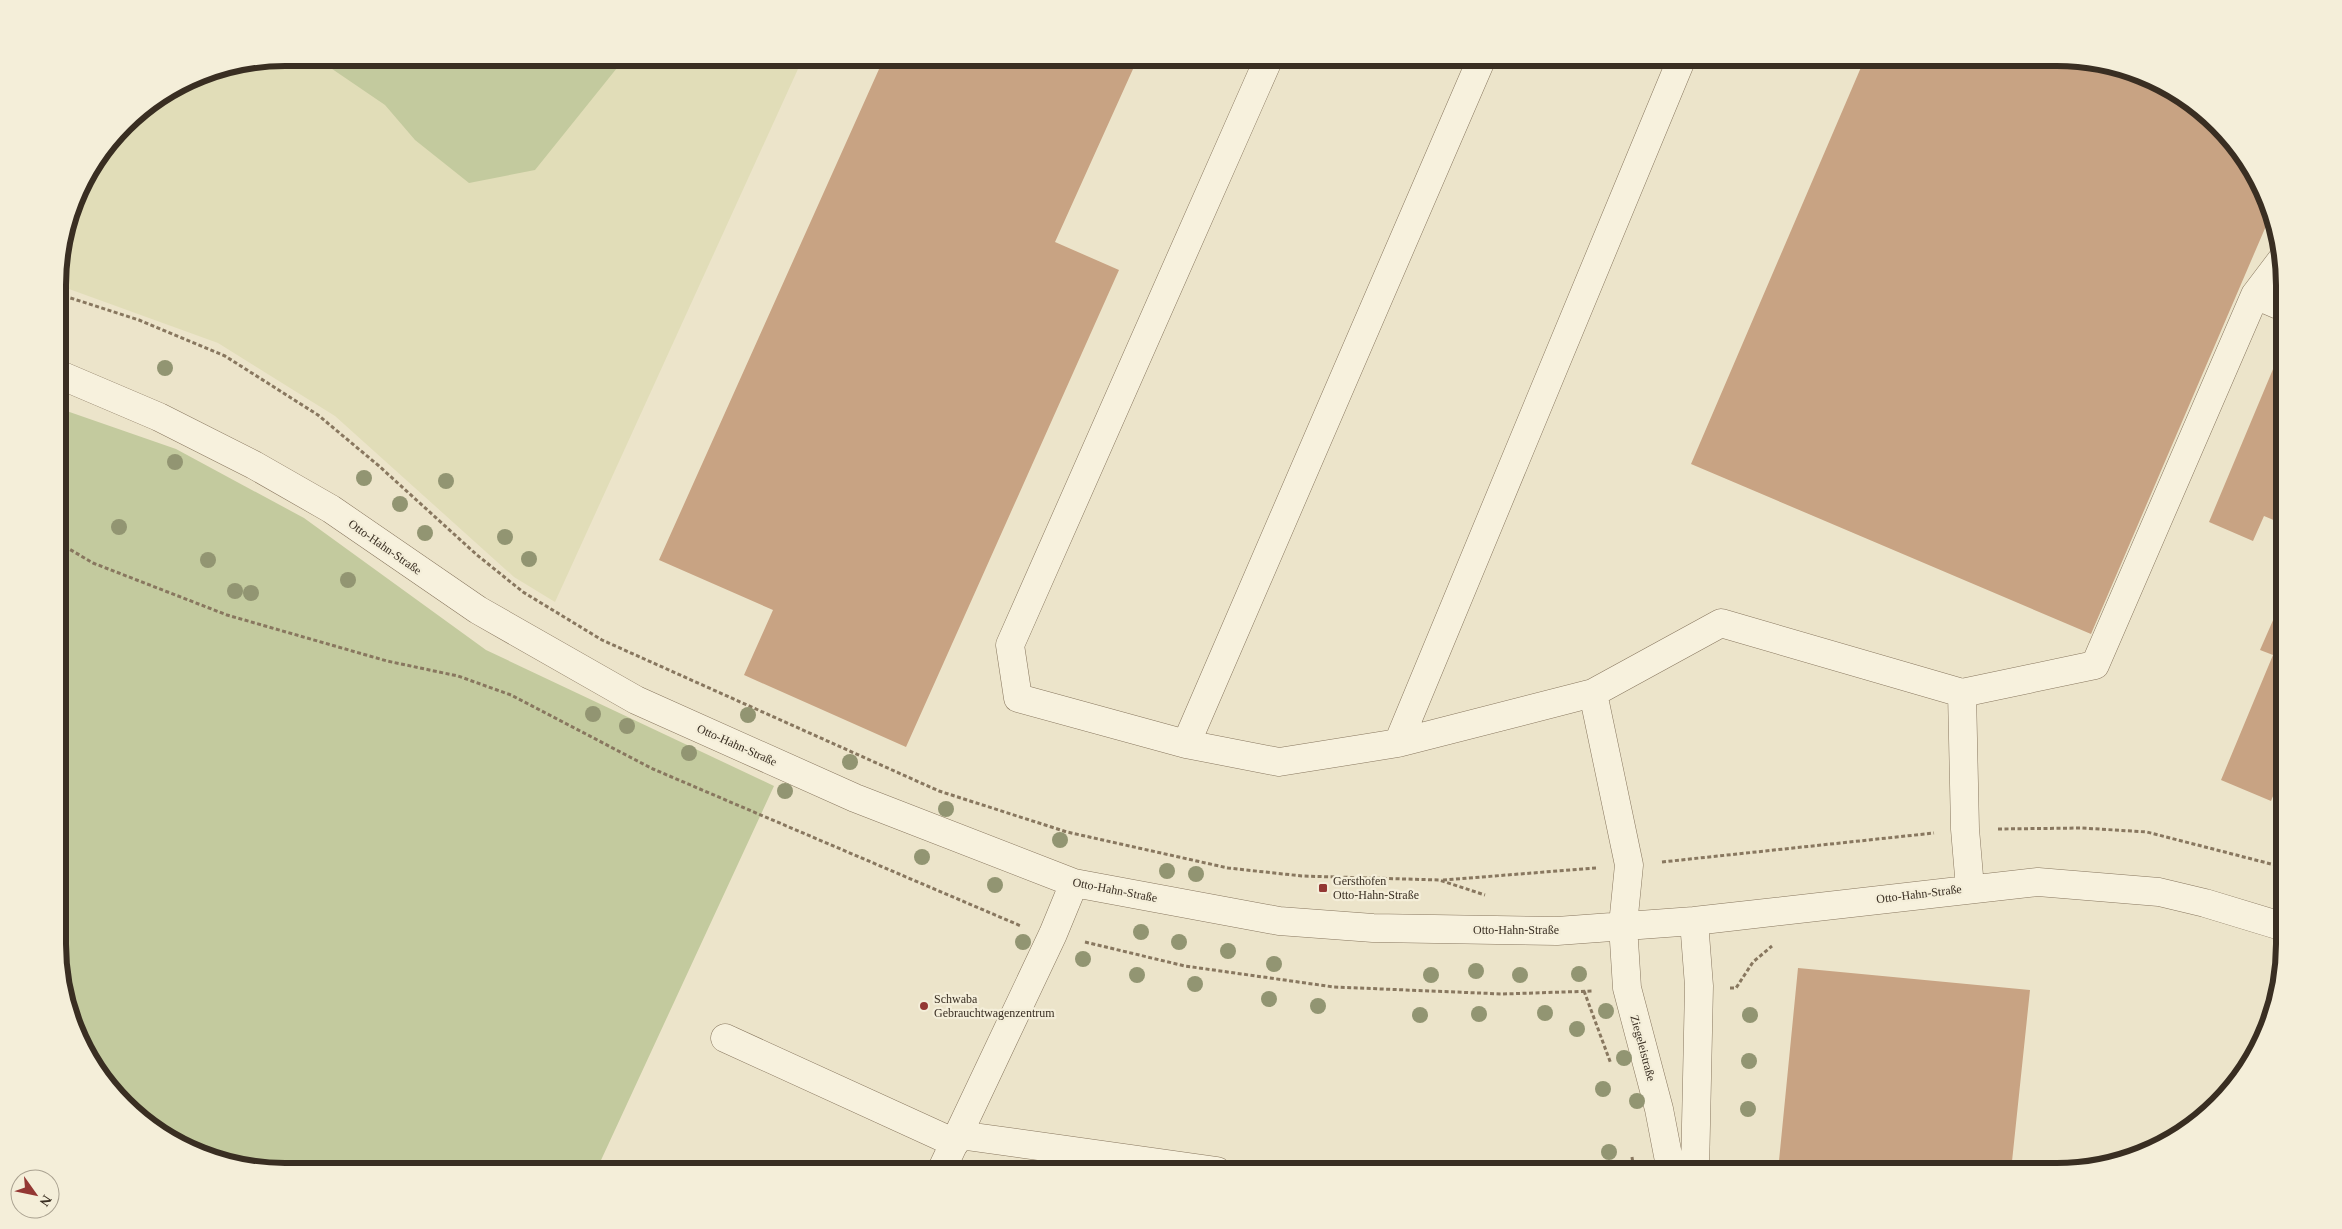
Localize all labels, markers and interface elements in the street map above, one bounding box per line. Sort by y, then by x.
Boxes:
street label: Otto-Hahn-Straße [346,517,424,577]
street label: Otto-Hahn-Straße [695,721,779,769]
place label: Gersthofen Otto-Hahn-Straße [1333,874,1419,902]
street label: Otto-Hahn-Straße [1071,875,1159,905]
marker: Gersthofen Otto-Hahn-Straße [1317,882,1329,894]
street label: Otto-Hahn-Straße [1875,882,1963,906]
street label: Otto-Hahn-Straße [1473,923,1559,937]
place label: Schwaba Gebrauchtwagenzentrum [934,992,1055,1020]
marker: Schwaba Gebrauchtwagenzentrum [918,1000,930,1012]
street label: Ziegeleistraße [1627,1013,1659,1083]
north arrow [10,1169,60,1219]
text: N [36,1192,55,1209]

